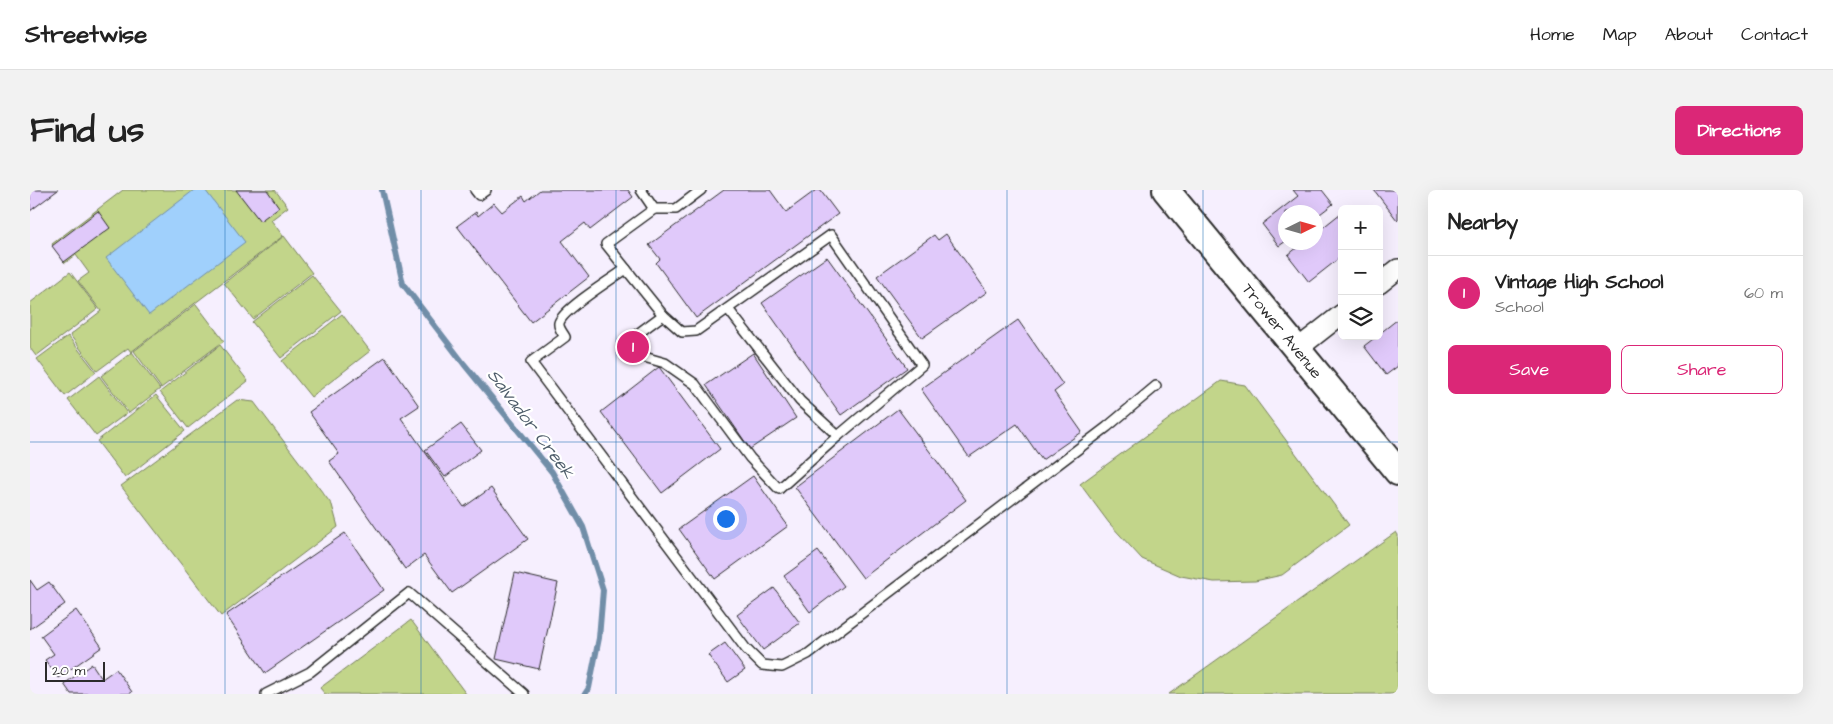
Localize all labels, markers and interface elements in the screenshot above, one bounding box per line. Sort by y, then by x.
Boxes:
text: Streetwise [25,18,147,52]
text: Home [1530,22,1575,47]
text: Map [1603,22,1637,47]
text: About [1665,22,1713,47]
text: Contact [1741,22,1808,47]
text: Find us [30,106,144,155]
button: Directions [1675,106,1803,155]
north arrow [1278,205,1323,250]
map controls [1338,205,1383,340]
button: + [1338,205,1383,250]
text: Nearby [1448,208,1518,237]
button: − [1338,250,1383,295]
text: Vintage High School [1495,269,1664,296]
street label: Trower Avenue [1237,279,1327,384]
text: 1 [1463,282,1465,304]
text: 60 m [1744,282,1783,304]
button: layers [1338,295,1383,340]
text: School [1495,296,1544,318]
pin: 1 [617,328,649,366]
button: Save [1448,345,1611,394]
button: Share [1621,345,1783,394]
water label: Salvador Creek [481,364,581,485]
your location [713,506,739,532]
scale bar [45,659,105,682]
text: 20 m [52,661,85,681]

